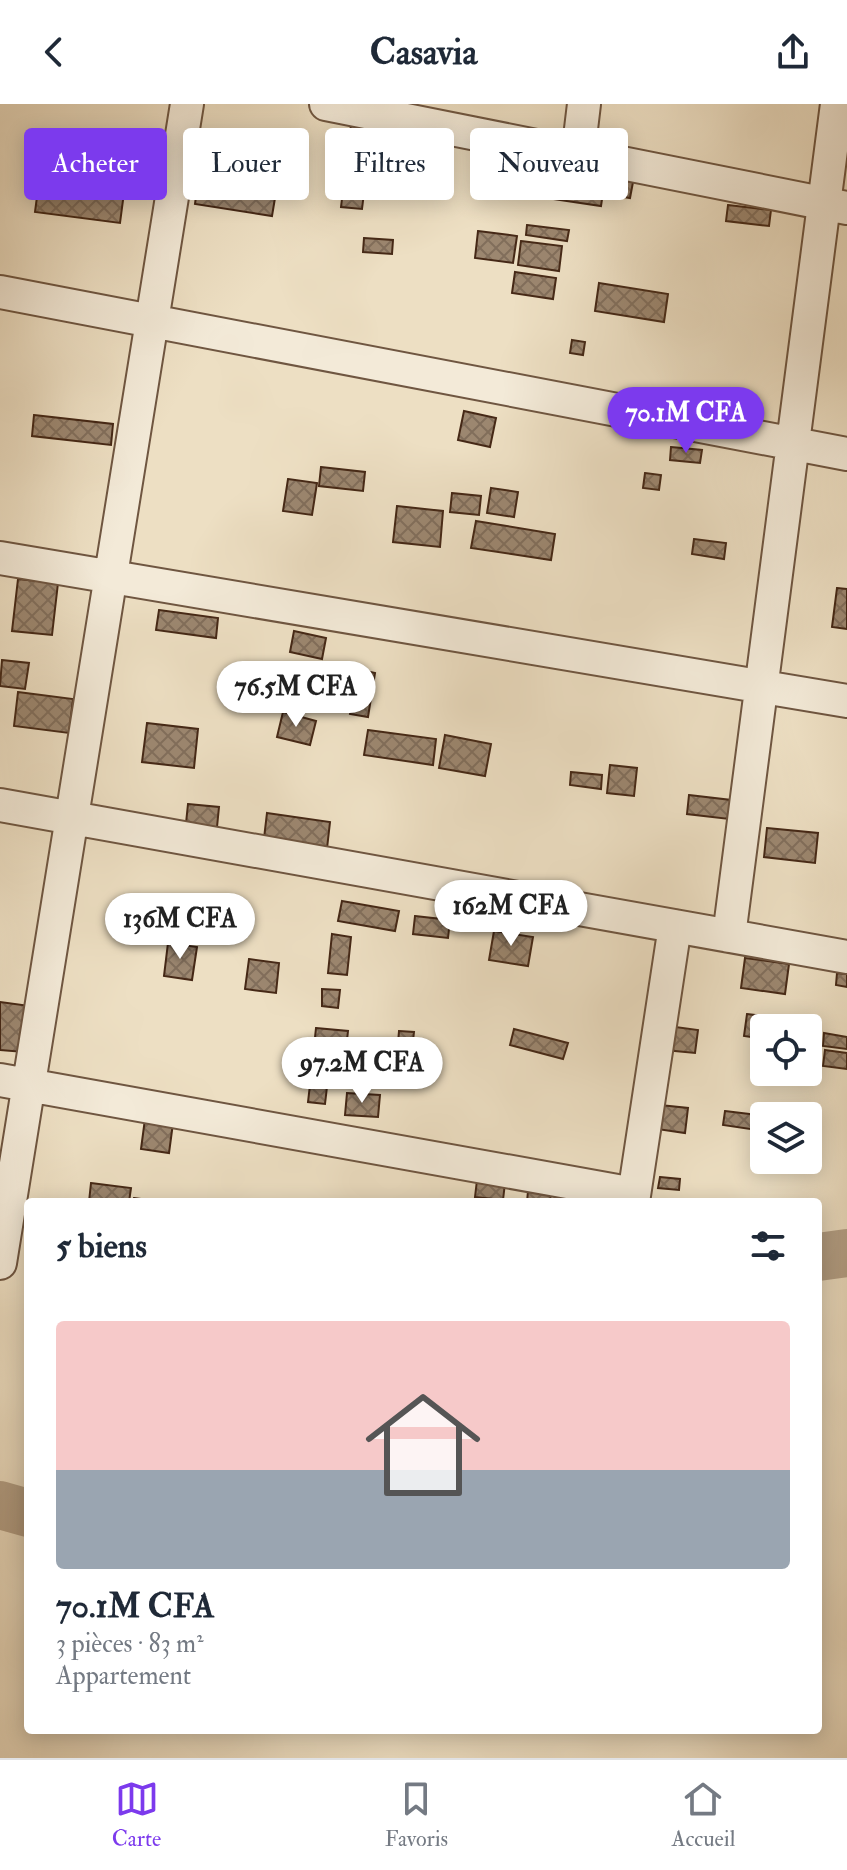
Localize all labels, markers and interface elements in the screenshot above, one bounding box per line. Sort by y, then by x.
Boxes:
icon: back [32,30,76,74]
text: Casavia [370,30,477,75]
icon: share [771,30,815,74]
chip: Acheter [24,128,167,200]
chip: Louer [183,128,309,200]
chip: Filtres [325,128,454,200]
chip: Nouveau [470,128,628,200]
pin: 70.1M CFA [594,387,778,455]
text: 70.1M CFA [625,397,747,429]
pin: 76.5M CFA [204,661,388,729]
text: 76.5M CFA [235,671,357,703]
pin: 162M CFA [428,880,594,948]
text: 162M CFA [452,890,570,922]
pin: 136M CFA [97,893,263,961]
text: 136M CFA [123,903,237,935]
map controls [750,1014,822,1174]
button: locate [750,1014,822,1086]
pin: 97.2M CFA [270,1037,454,1105]
text: 97.2M CFA [300,1047,424,1079]
button: layers [750,1102,822,1174]
icon: filters [746,1224,790,1268]
text: 5 biens [56,1225,147,1268]
icon: home [351,1373,495,1517]
text: 70.1M CFA [56,1585,214,1628]
text: 3 pièces · 83 m² [56,1628,204,1660]
text: Appartement [56,1660,191,1692]
tab: Carte [112,1777,161,1853]
tab: Favoris [385,1777,448,1853]
tab: Accueil [672,1777,735,1853]

